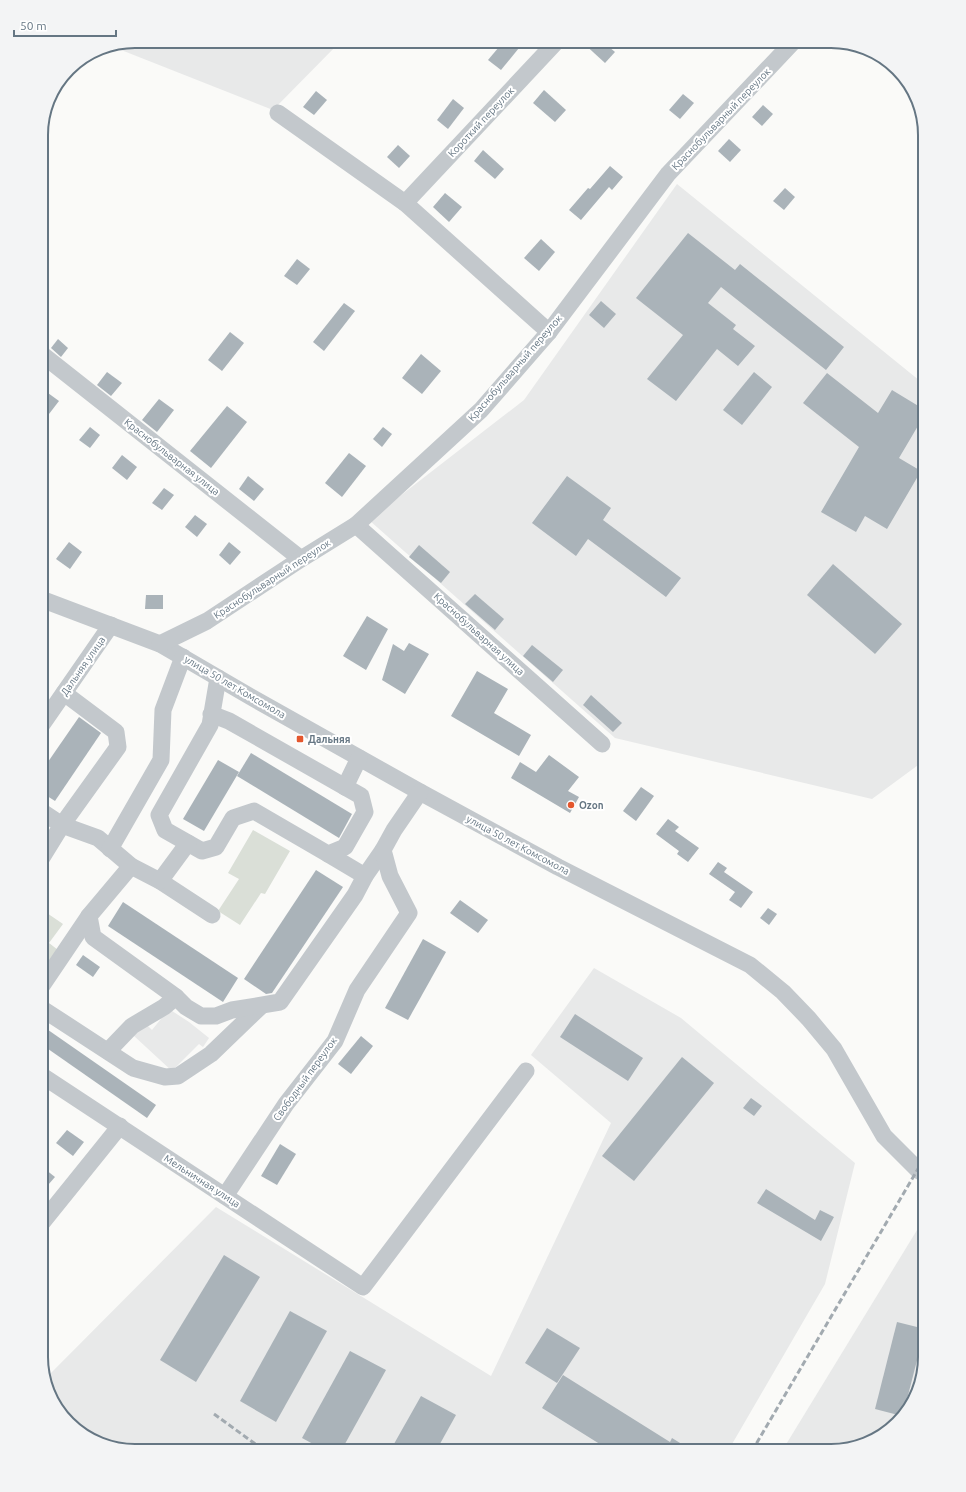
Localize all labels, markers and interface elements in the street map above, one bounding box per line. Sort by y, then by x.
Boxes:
scale bar [14,12,116,38]
text: 50 m [20,19,47,32]
street label: Краснобульварный переулок [669,66,773,172]
street label: Короткий переулок [446,85,516,159]
street label: Краснобульварный переулок [466,313,564,423]
street label: Краснобульварная улица [122,417,222,497]
street label: Краснобульварный переулок [212,537,332,621]
street label: Краснобульварная улица [432,591,526,677]
street label: Дальняя улица [59,634,107,698]
street label: улица 50 лет Комсомола [182,653,288,721]
marker: Дальняя [295,734,305,744]
place label: Дальняя [308,734,350,745]
marker: Ozon [566,800,576,810]
place label: Ozon [579,800,604,811]
street label: улица 50 лет Комсомола [465,813,571,877]
street label: Свободный переулок [271,1035,339,1123]
street label: Мельничная улица [162,1152,242,1210]

